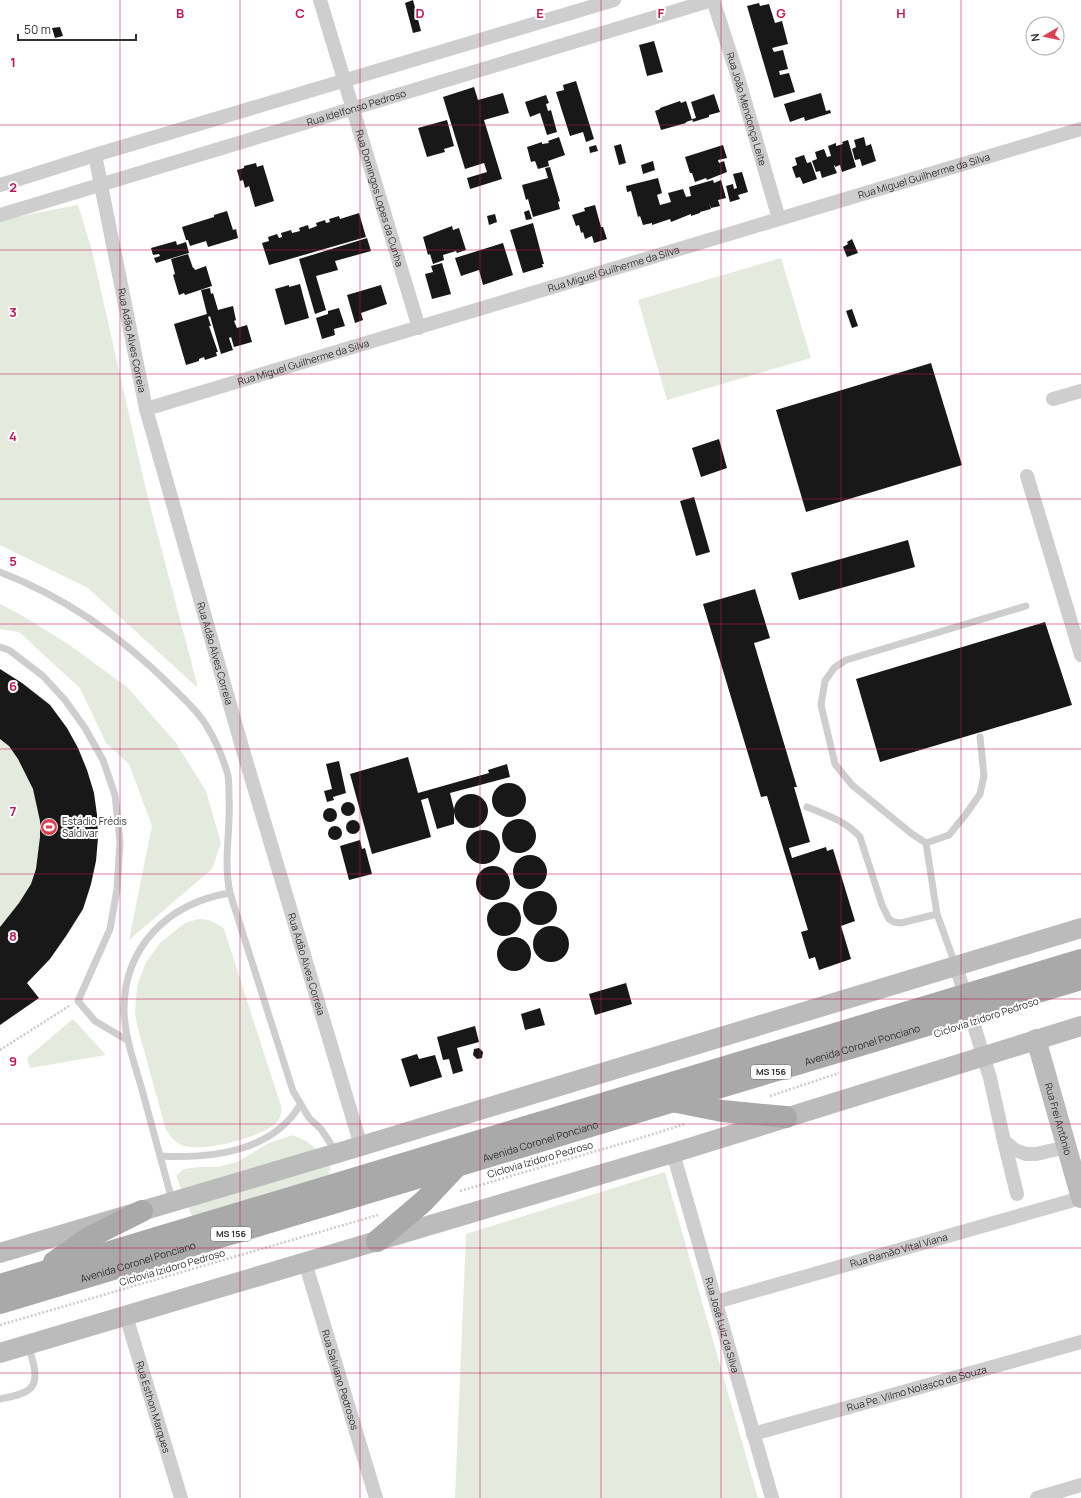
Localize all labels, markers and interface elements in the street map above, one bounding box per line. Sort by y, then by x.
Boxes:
text: B [176,4,184,22]
text: C [295,4,305,22]
text: D [415,4,425,22]
text: E [536,4,544,22]
text: F [658,4,665,22]
text: G [776,4,786,22]
text: H [896,4,906,22]
scale bar [18,16,136,42]
north arrow [1025,16,1065,56]
text: 50 m [24,21,51,38]
text: N [1027,32,1043,43]
street label: Rua João Mendonça Leite [723,50,770,167]
text: 1 [10,53,16,71]
street label: Rua Idelfonso Pedroso [305,86,408,129]
street label: Rua Domingos Lopes da Cunha [353,128,407,268]
street label: Rua Miguel Guilherme da Silva [856,149,991,202]
text: 2 [9,178,17,196]
street label: Rua Miguel Guilherme da Silva [546,242,681,295]
street label: Rua Adão Alves Correia [115,287,150,394]
text: 3 [9,303,17,321]
street label: Rua Miguel Guilherme da Silva [236,336,371,388]
text: 4 [9,427,17,445]
text: 5 [9,552,17,570]
street label: Rua Adão Alves Correia [194,600,237,706]
text: 6 [9,677,17,695]
text: 7 [10,802,17,820]
place label: Estádio Frédis Saldivar [62,814,127,840]
sports icon: Estádio Frédis Saldivar [39,817,59,837]
street label: Rua Adão Alves Correia [285,911,329,1017]
text: 8 [9,927,17,945]
street label: Ciclovia Izidoro Pedroso [932,993,1040,1041]
street label: Avenida Coronel Ponciano [803,1021,922,1069]
text: 9 [9,1052,17,1070]
road number: MS 156 [751,1065,791,1079]
street label: Rua Frei Antônio [1042,1081,1076,1157]
street label: Avenida Coronel Ponciano [481,1117,600,1165]
street label: Ciclovia Izidoro Pedroso [485,1137,595,1181]
road number: MS 156 [211,1227,251,1241]
street label: Rua Ramão Vital Viana [848,1229,949,1271]
street label: Avenida Coronel Ponciano [78,1238,197,1286]
street label: Ciclovia Izidoro Pedroso [117,1245,227,1289]
street label: Rua José Luiz da Silva [702,1276,743,1375]
street label: Rua Salviano Pedrosos [319,1328,362,1432]
street label: Rua Esthon Marques [133,1359,174,1455]
street label: Rua Pe. Vilmo Nolasco de Souza [845,1362,988,1414]

